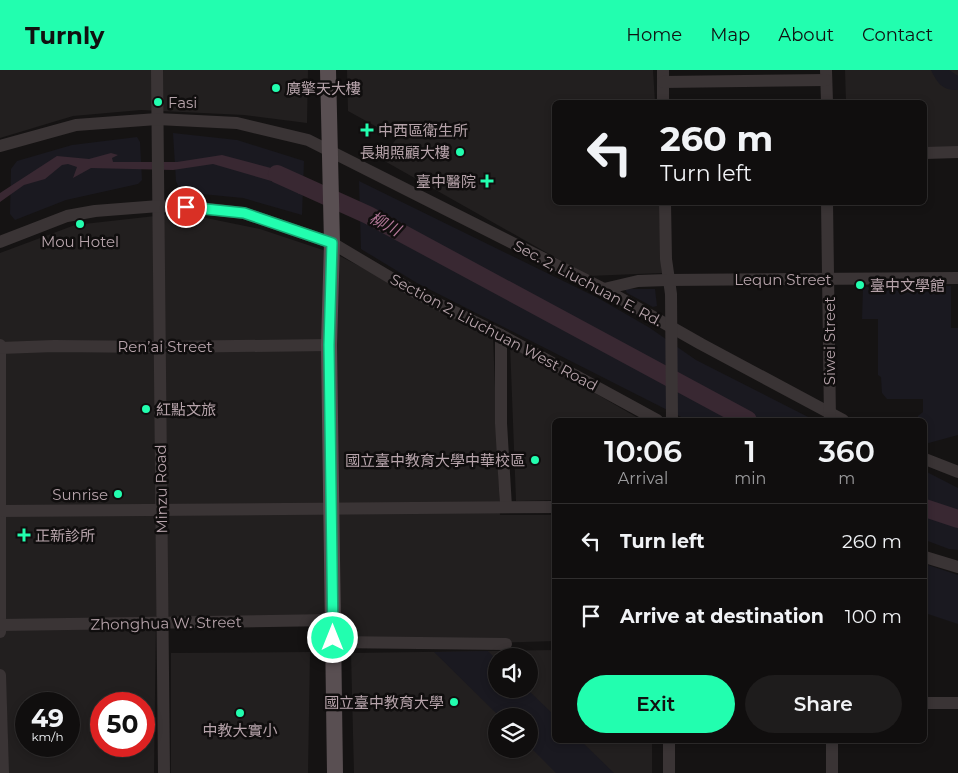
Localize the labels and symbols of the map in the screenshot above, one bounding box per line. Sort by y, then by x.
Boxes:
place label: 廣擎天大樓 [286,79,361,98]
marker: 廣擎天大樓 [270,82,282,94]
place label: Fasi [168,93,197,112]
marker: Fasi [152,96,164,108]
place label: 中西區衛生所 [378,121,468,140]
marker: 中西區衛生所 [360,123,374,137]
place label: 長期照顧大樓 [360,143,450,162]
marker: 長期照顧大樓 [454,146,466,158]
place label: 臺中醫院 [416,172,476,191]
marker: 臺中醫院 [480,174,494,188]
pin [165,186,207,228]
water label: 柳川 [366,208,405,241]
marker: Mou Hotel [74,218,86,230]
place label: Mou Hotel [41,232,119,251]
street label: Sec. 2, Liuchuan E. Rd. [510,236,666,330]
street label: Section 2, Liuchuan West Road [387,269,601,395]
street label: Lequn Street [734,270,832,289]
place label: 臺中文學館 [870,276,945,295]
marker: 臺中文學館 [854,279,866,291]
street label: Siwei Street [820,297,839,385]
street label: Ren’ai Street [117,337,213,356]
place label: 紅點文旅 [156,400,216,419]
marker: 紅點文旅 [140,403,152,415]
street label: Minzu Road [151,444,171,534]
place label: 國立臺中教育大學中華校區 [345,451,525,470]
marker: 國立臺中教育大學中華校區 [529,454,541,466]
place label: Sunrise [52,485,108,504]
marker: Sunrise [112,488,124,500]
place label: 正新診所 [35,526,95,545]
marker: 正新診所 [17,528,31,542]
position arrow [306,611,358,663]
street label: Zhonghua W. Street [90,612,242,634]
speed limit sign: 50 [90,692,155,757]
place label: 國立臺中教育大學 [324,693,444,712]
marker: 國立臺中教育大學 [448,696,460,708]
marker: 中教大實小 [234,707,246,719]
place label: 中教大實小 [202,721,278,740]

